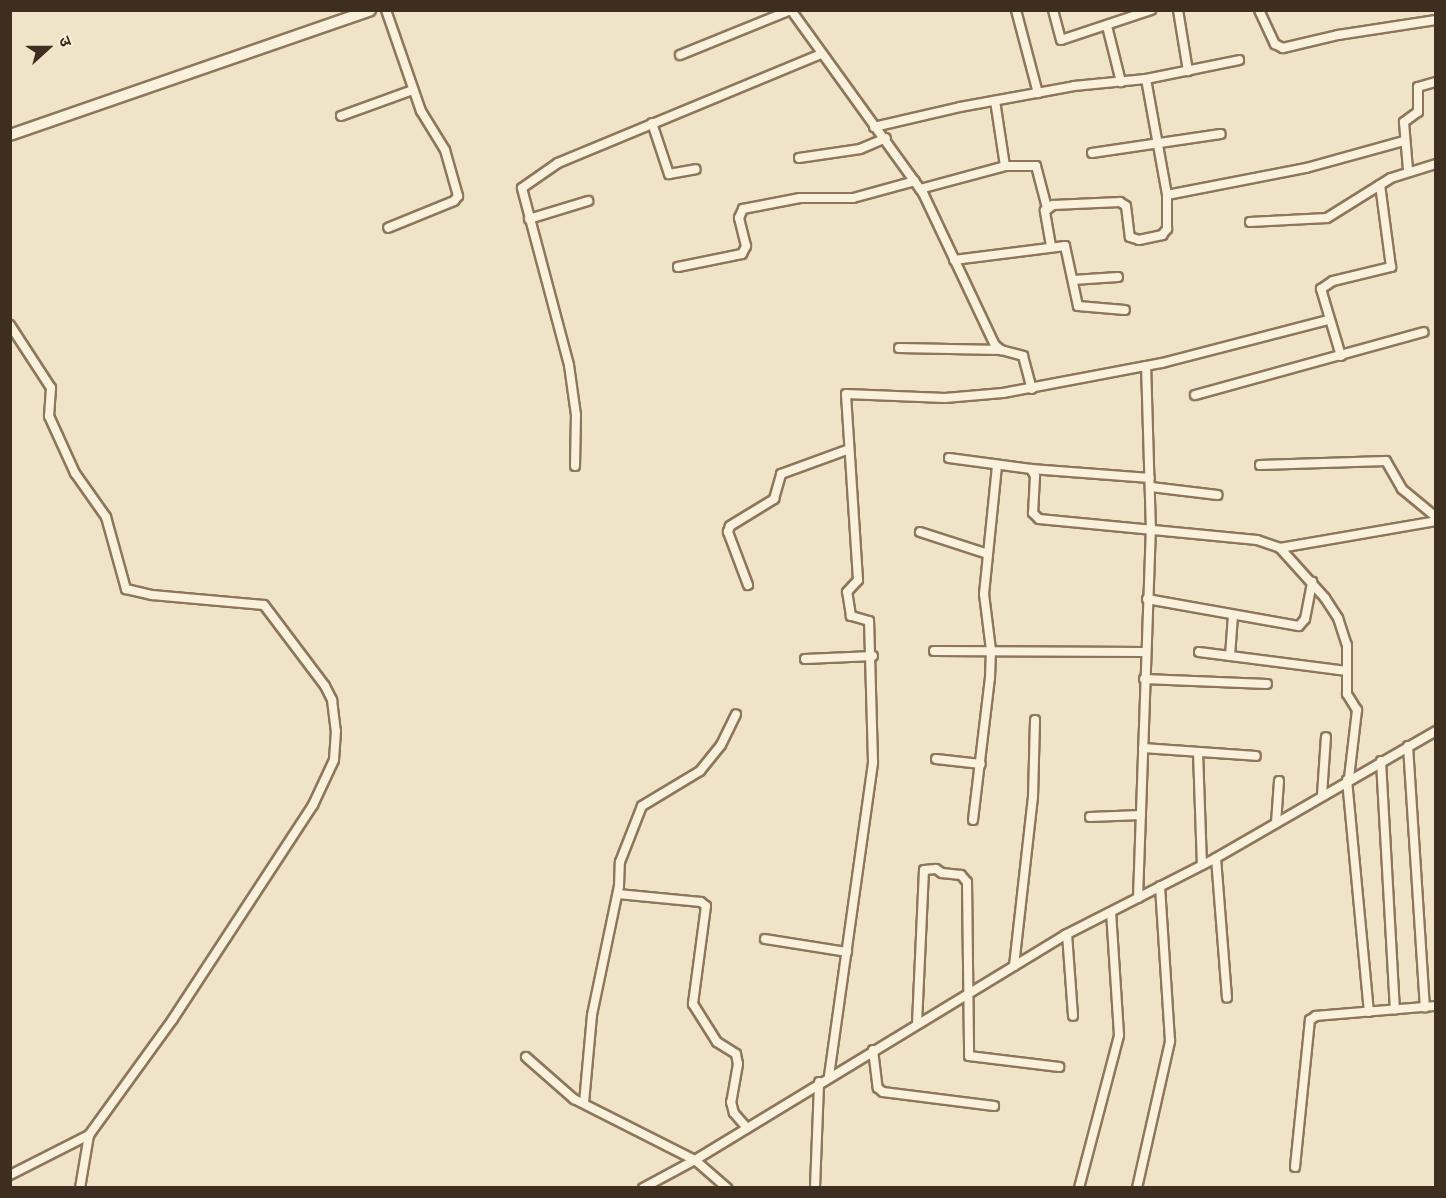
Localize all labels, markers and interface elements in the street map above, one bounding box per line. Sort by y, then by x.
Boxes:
north arrow [18,18,78,78]
text: उ [56,34,75,49]

